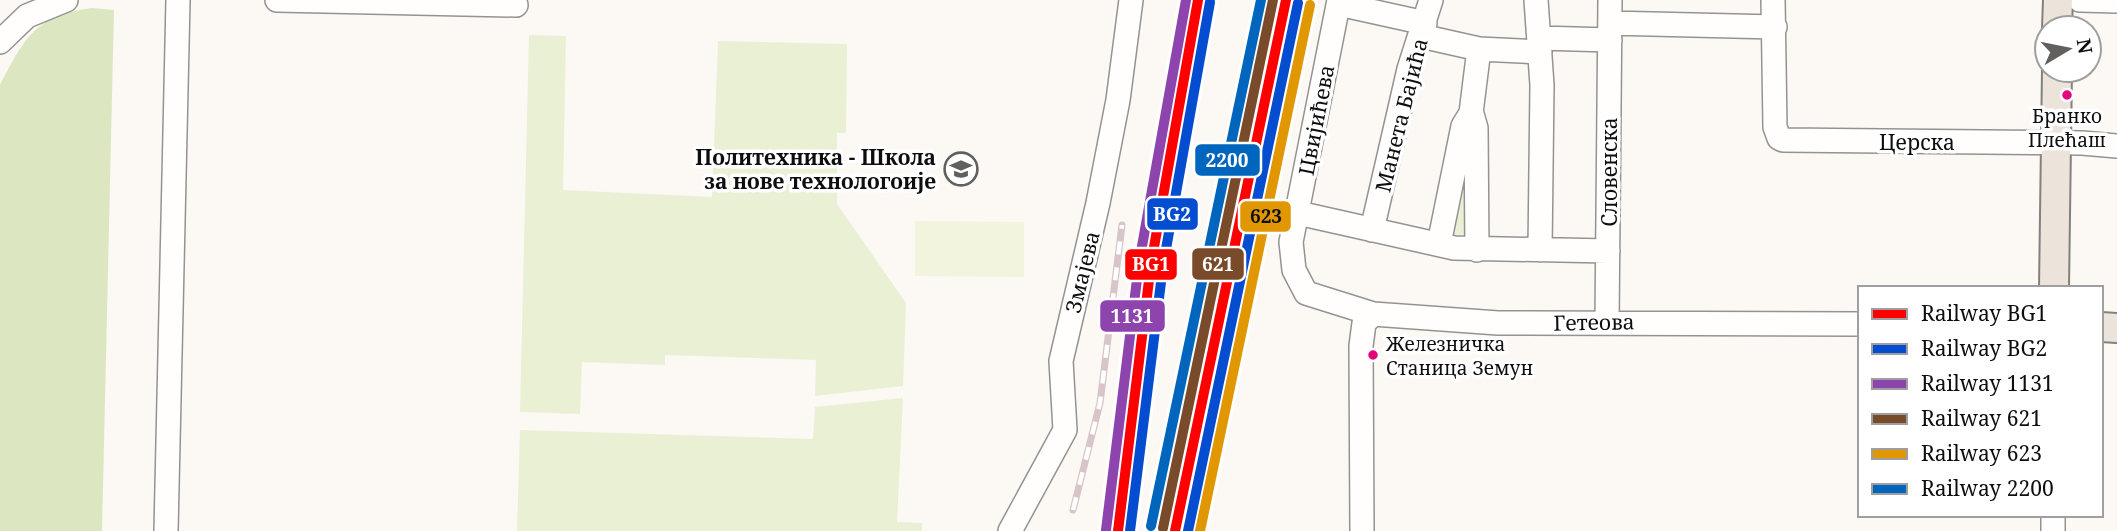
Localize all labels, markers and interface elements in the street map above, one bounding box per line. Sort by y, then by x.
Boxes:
north arrow [2033,14,2103,84]
street label: Манета Бајића [1368,35,1434,195]
text: N [2071,36,2099,56]
street label: Цвијићева [1292,62,1340,178]
marker: Бранко Плећаш [2060,88,2074,102]
place label: Бранко Плећаш [2028,103,2106,153]
street label: Словенска [1595,117,1623,227]
street label: Церска [1879,128,1955,156]
place label: Политехника - Школа за нове технологоије [695,143,936,195]
line badge: 2200 [1194,143,1261,177]
text: 2200 [1206,147,1249,173]
school or university icon: Политехника - Школа за нове технологоије [942,150,980,188]
line badge: BG2 [1146,197,1199,231]
line badge: 623 [1239,200,1292,233]
text: BG2 [1153,201,1191,227]
text: 623 [1250,203,1282,229]
street label: Змајева [1058,228,1106,316]
line badge: 621 [1191,247,1245,281]
line badge: BG1 [1124,248,1178,281]
text: BG1 [1132,251,1170,277]
text: 621 [1202,251,1234,277]
legend [1858,286,2103,517]
line badge: 1131 [1099,299,1166,333]
text: Railway BG1 [1921,299,2047,327]
text: 1131 [1111,303,1153,329]
street label: Гетеова [1553,307,1635,337]
place label: Железничка Станица Земун [1385,331,1533,381]
text: Railway BG2 [1921,334,2047,362]
marker: Железничка Станица Земун [1366,348,1380,362]
text: Railway 1131 [1921,369,2054,397]
text: Railway 621 [1921,404,2042,432]
text: Railway 623 [1921,439,2042,467]
text: Railway 2200 [1921,474,2054,502]

